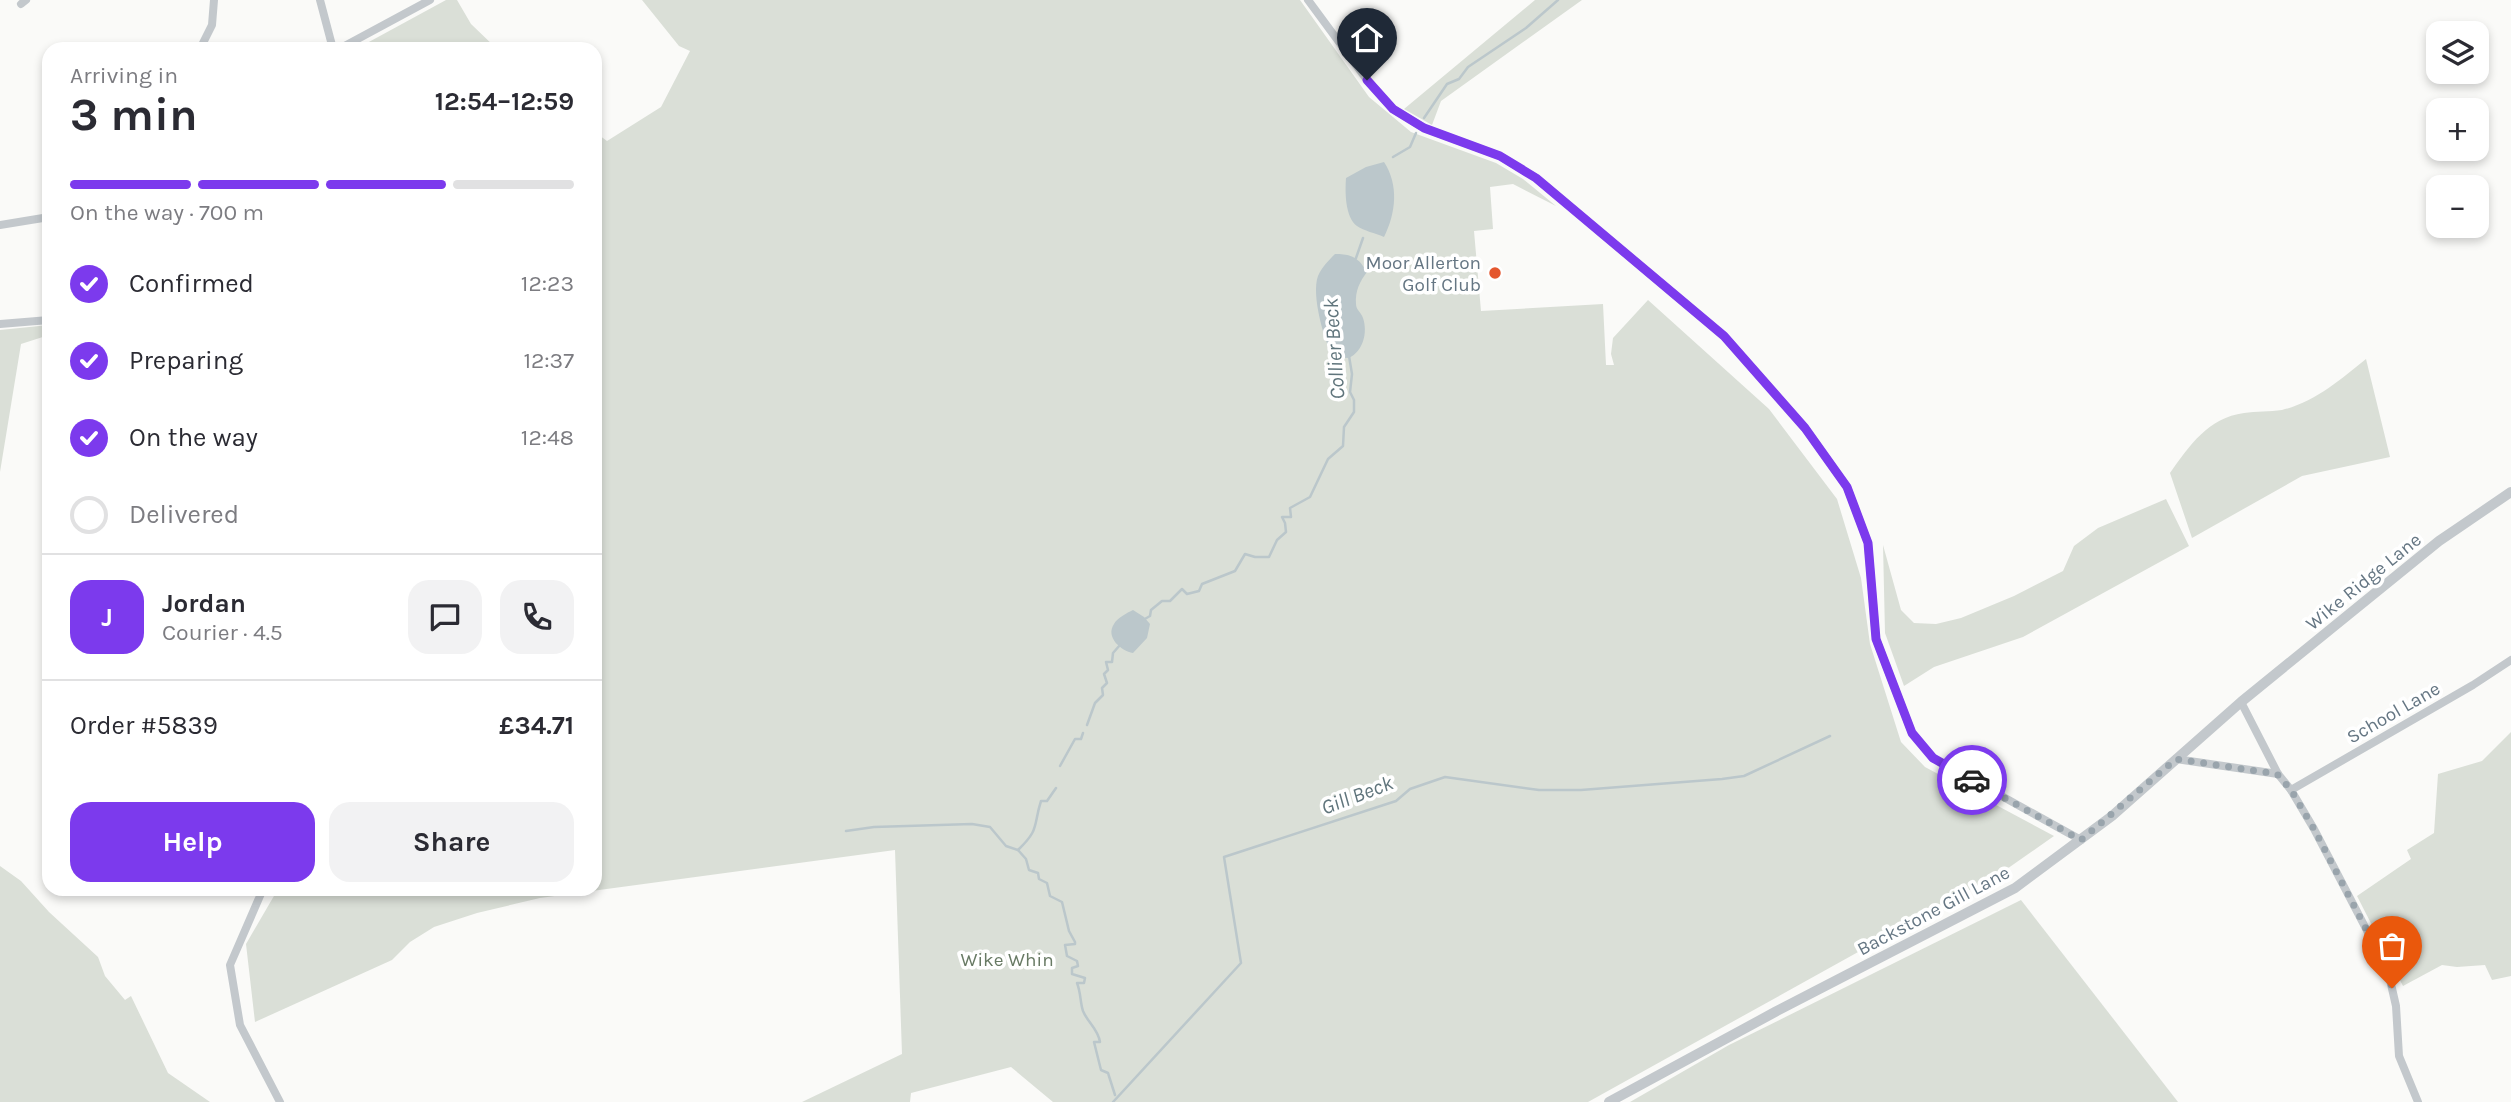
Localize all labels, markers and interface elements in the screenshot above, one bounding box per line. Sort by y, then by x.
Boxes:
pin [1337,8,1397,80]
icon: home [1348,19,1386,57]
map controls [2426,21,2489,238]
button: layers [2426,21,2489,84]
text: Arriving in [70,62,178,89]
text: 12:54–12:59 [435,86,574,117]
text: 3 min [70,88,198,142]
button: + [2426,98,2489,161]
button: − [2426,175,2489,238]
text: On the way · 700 m [70,199,264,226]
place label: Moor Allerton Golf Club [1366,252,1481,296]
icon: check [70,265,108,303]
marker: Moor Allerton Golf Club [1487,265,1503,281]
text: Confirmed [129,268,254,299]
text: 12:23 [521,270,574,297]
water label: Collier Beck [1318,297,1350,400]
icon: check [70,342,108,380]
text: Preparing [129,345,243,376]
text: 12:37 [523,347,574,374]
icon: check [70,419,108,457]
text: On the way [129,422,258,453]
text: 12:48 [521,424,574,451]
text: Delivered [129,499,239,530]
street label: Wike Ridge Lane [2302,529,2426,635]
button: chat [408,580,482,654]
button: phone [500,580,574,654]
text: Jordan [162,588,246,619]
text: J [101,602,113,633]
text: Courier · 4.5 [162,619,283,646]
street label: School Lane [2343,677,2444,748]
text: Order #5839 [70,710,218,741]
text: £34.71 [499,710,574,741]
courier [1937,745,2007,815]
icon: car [1953,761,1991,799]
water label: Gill Beck [1318,770,1397,820]
button: Help [70,802,315,882]
button: Share [329,802,574,882]
street label: Backstone Gill Lane [1853,861,2014,960]
pin [2362,916,2422,988]
icon: bag [2373,927,2411,965]
park label: Wike Whin [960,949,1054,971]

